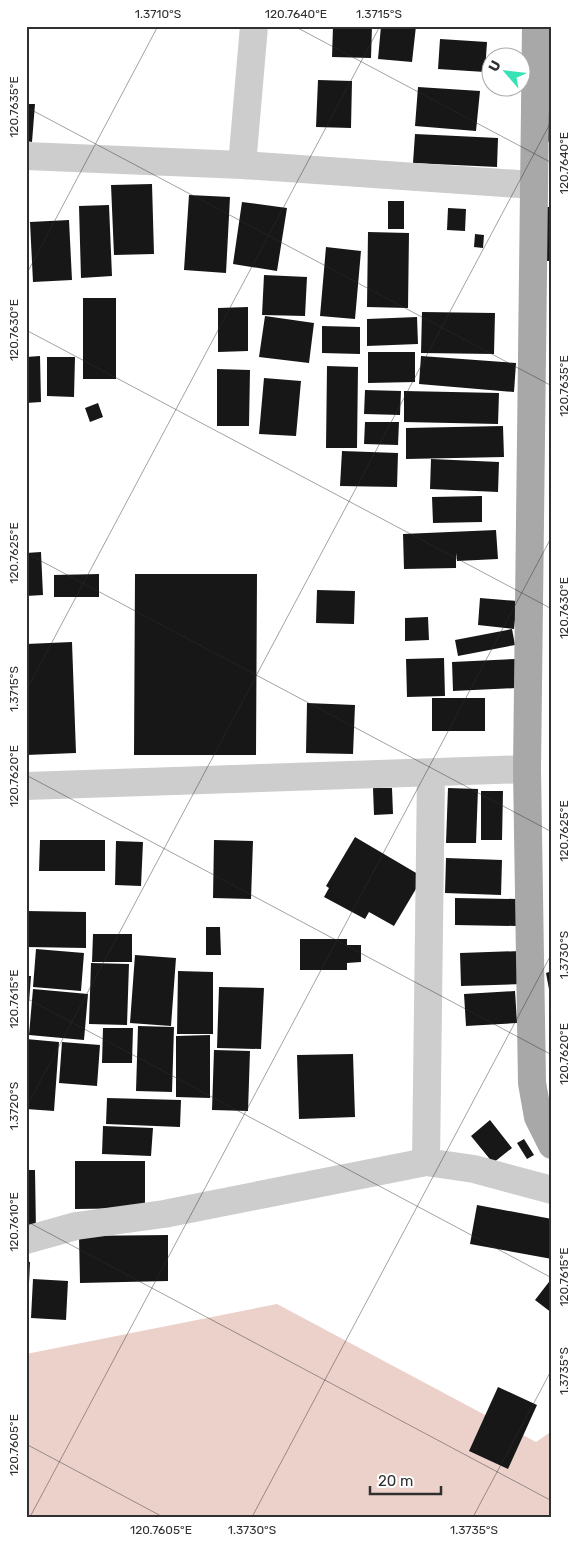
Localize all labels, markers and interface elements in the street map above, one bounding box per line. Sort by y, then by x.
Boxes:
text: 1.3710°S [135,7,181,21]
text: 120.7640°E [265,7,327,21]
text: 1.3715°S [356,7,402,21]
north arrow [480,48,530,98]
text: U [485,58,505,75]
text: 120.7635°E [7,76,21,138]
text: 120.7640°E [557,132,571,194]
text: 120.7630°E [7,299,21,361]
text: 120.7635°E [557,355,571,417]
text: 120.7625°E [7,522,21,584]
text: 120.7630°E [557,577,571,639]
text: 1.3715°S [7,666,21,712]
text: 120.7620°E [7,745,21,807]
text: 120.7625°E [557,800,571,862]
text: 1.3730°S [557,931,571,979]
text: 120.7615°E [7,969,21,1029]
text: 120.7620°E [557,1023,571,1085]
text: 1.3720°S [7,1082,21,1130]
text: 120.7610°E [7,1192,21,1252]
text: 120.7615°E [557,1247,571,1307]
text: 1.3735°S [557,1347,571,1395]
text: 120.7605°E [7,1414,21,1476]
scale bar [370,1463,442,1495]
text: 20 m [378,1472,413,1490]
text: 120.7605°E [130,1523,192,1537]
text: 1.3730°S [228,1523,276,1537]
text: 1.3735°S [450,1523,498,1537]

